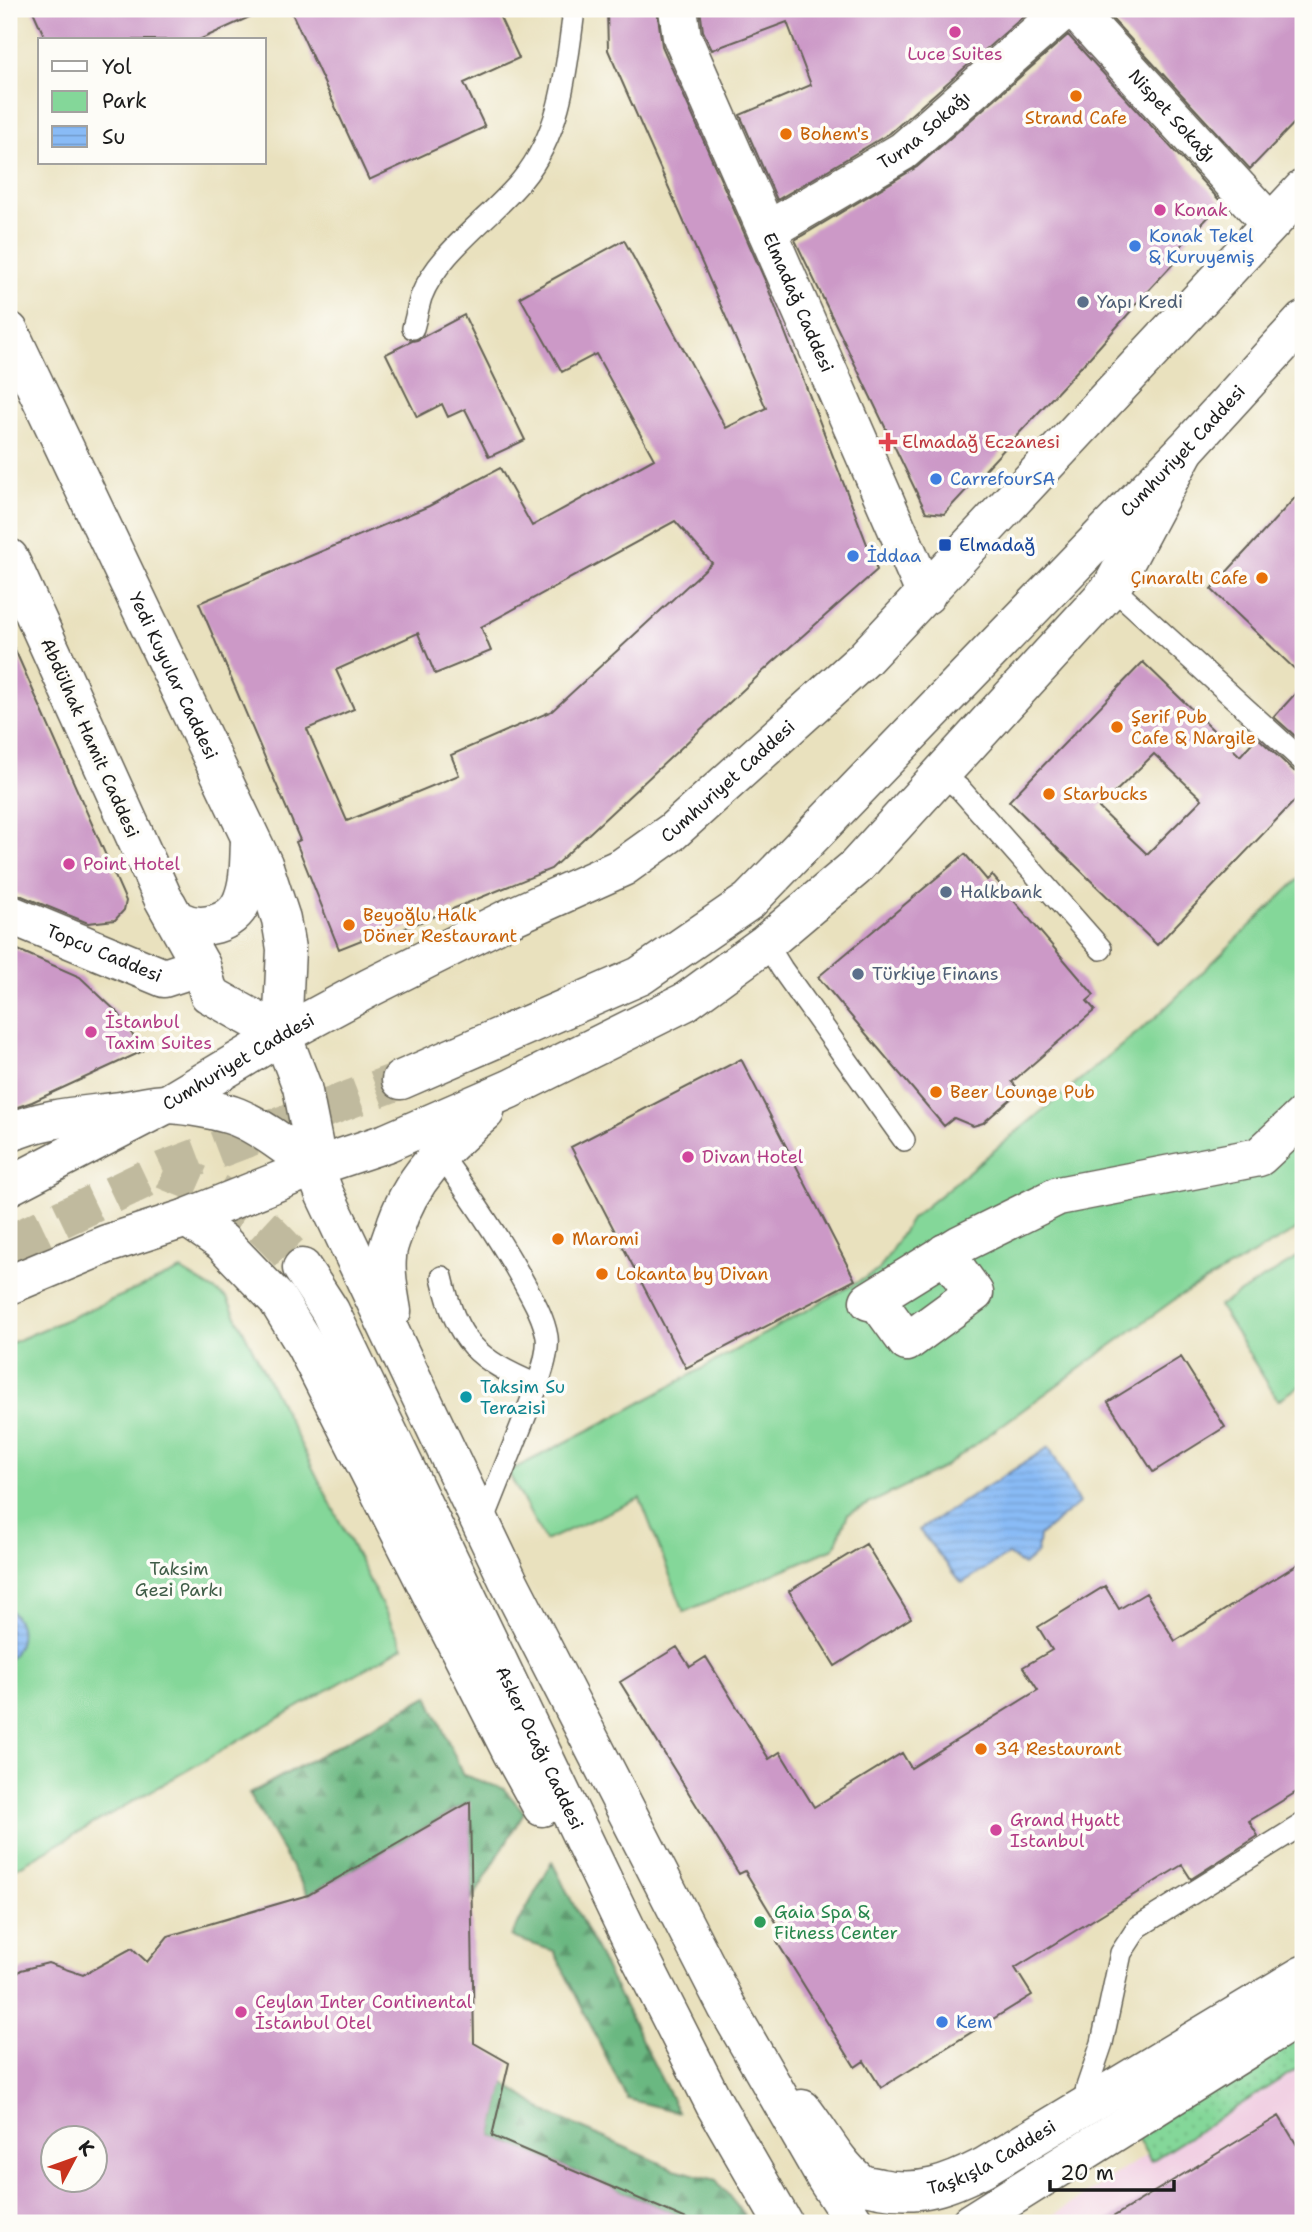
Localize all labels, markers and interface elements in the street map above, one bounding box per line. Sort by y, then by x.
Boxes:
marker: Luce Suites [947,24,963,40]
legend [38,38,266,164]
place label: Luce Suites [907,42,1003,66]
text: Yol [102,53,132,81]
street label: Nispet Sokağı [1123,64,1221,168]
street label: Turna Sokağı [873,86,975,175]
text: Park [102,87,147,115]
marker: Strand Cafe [1068,88,1084,104]
place label: Strand Cafe [1025,106,1127,130]
place label: Bohem's [800,122,869,146]
text: Su [102,123,125,151]
marker: Bohem's [778,126,794,142]
place label: Konak [1174,198,1228,222]
marker: Konak [1152,202,1168,218]
place label: Konak Tekel & Kuruyemiş [1149,224,1255,269]
street label: Elmadağ Caddesi [757,229,839,376]
marker: Konak Tekel & Kuruyemiş [1127,238,1143,254]
place label: Yapı Kredi [1097,290,1183,314]
marker: Yapı Kredi [1075,294,1091,310]
street label: Cumhuriyet Caddesi [1115,380,1251,522]
place label: Elmadağ Eczanesi [902,430,1060,454]
marker: Elmadağ Eczanesi [880,434,896,450]
place label: CarrefourSA [950,467,1055,491]
marker: CarrefourSA [928,471,944,487]
place label: Elmadağ [959,533,1035,557]
marker: Elmadağ [937,537,953,553]
place label: İddaa [867,544,921,568]
marker: İddaa [845,548,861,564]
place label: Çınaraltı Cafe [1131,566,1248,590]
marker: Çınaraltı Cafe [1254,570,1270,586]
street label: Yedi Kuyular Caddesi [123,588,223,763]
street label: Abdülhak Hamit Caddesi [35,634,145,842]
place label: Şerif Pub Cafe & Nargile [1131,705,1256,750]
street label: Cumhuriyet Caddesi [656,715,800,848]
marker: Şerif Pub Cafe & Nargile [1109,719,1125,735]
place label: Starbucks [1063,782,1148,806]
marker: Starbucks [1041,786,1057,802]
place label: Point Hotel [83,852,180,876]
marker: Point Hotel [61,856,77,872]
place label: Halkbank [960,880,1043,904]
marker: Halkbank [938,884,954,900]
place label: Beyoğlu Halk Döner Restaurant [363,903,518,948]
marker: Beyoğlu Halk Döner Restaurant [341,917,357,933]
street label: Topcu Caddesi [43,919,166,988]
place label: Türkiye Finans [872,962,999,986]
marker: Türkiye Finans [850,966,866,982]
street label: Cumhuriyet Caddesi [158,1008,319,1116]
place label: İstanbul Taxim Suites [105,1010,212,1055]
marker: İstanbul Taxim Suites [83,1024,99,1040]
place label: Beer Lounge Pub [950,1080,1095,1104]
marker: Beer Lounge Pub [928,1084,944,1100]
place label: Divan Hotel [702,1145,804,1169]
marker: Divan Hotel [680,1149,696,1165]
place label: Maromi [572,1227,639,1251]
marker: Maromi [550,1231,566,1247]
place label: Lokanta by Divan [616,1262,768,1286]
marker: Lokanta by Divan [594,1266,610,1282]
place label: Taksim Su Terazisi [480,1375,565,1420]
marker: Taksim Su Terazisi [458,1389,474,1405]
park label: Taksim Gezi Parkı [135,1557,223,1602]
street label: Asker Ocağı Caddesi [490,1662,589,1834]
place label: 34 Restaurant [995,1737,1122,1761]
marker: 34 Restaurant [973,1741,989,1757]
place label: Grand Hyatt Istanbul [1010,1808,1120,1853]
marker: Grand Hyatt Istanbul [988,1822,1004,1838]
place label: Gaia Spa & Fitness Center [774,1900,898,1945]
marker: Gaia Spa & Fitness Center [752,1914,768,1930]
place label: Ceylan Inter Continental İstanbul Otel [255,1990,473,2035]
marker: Ceylan Inter Continental İstanbul Otel [233,2004,249,2020]
place label: Kem [956,2010,992,2034]
marker: Kem [934,2014,950,2030]
street label: Taşkışla Caddesi [925,2114,1061,2200]
north arrow [38,2124,108,2194]
text: K [73,2135,100,2161]
scale bar [1050,2148,1174,2192]
text: 20 m [1060,2159,1114,2187]

